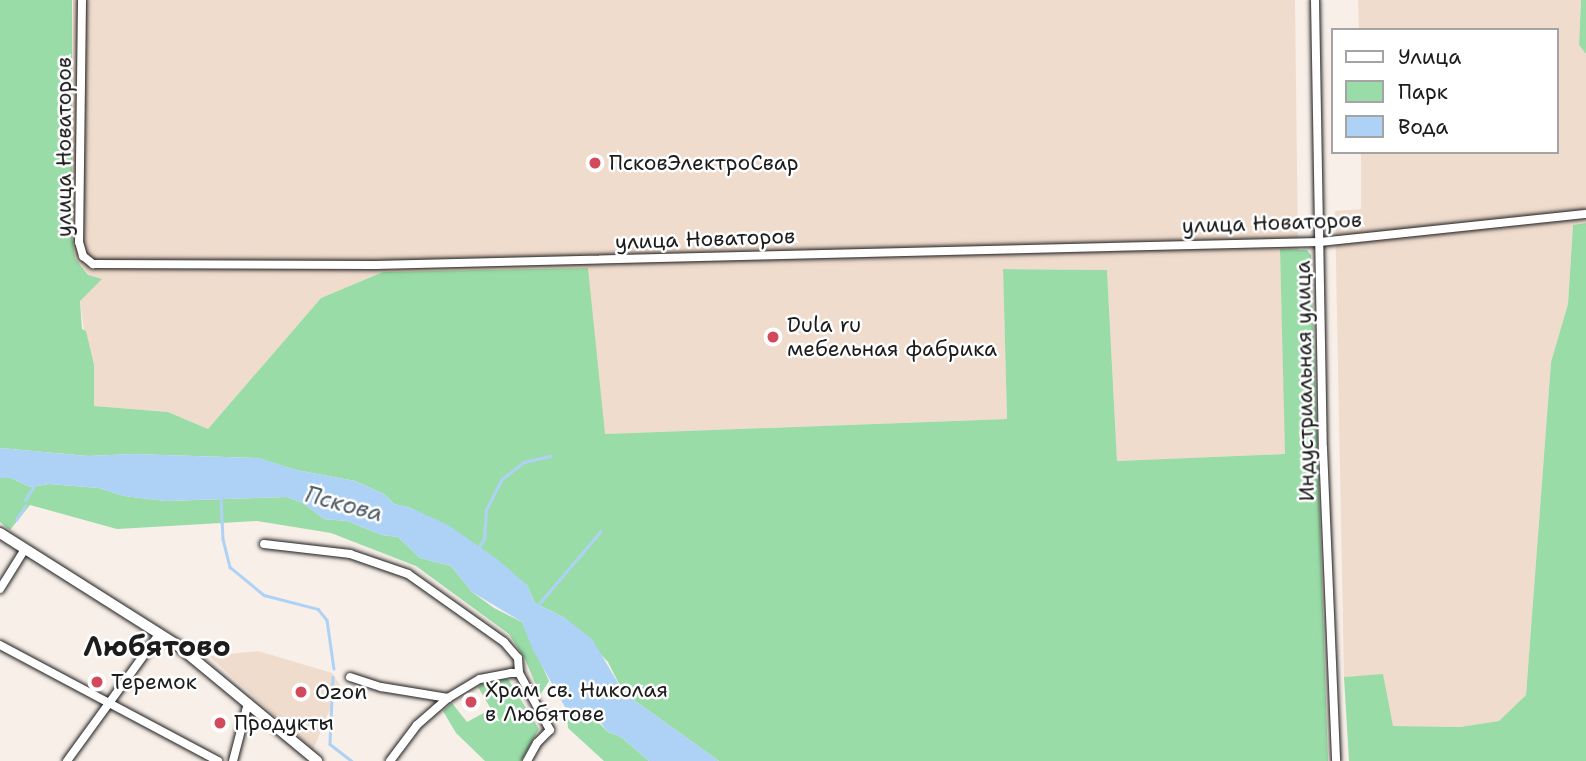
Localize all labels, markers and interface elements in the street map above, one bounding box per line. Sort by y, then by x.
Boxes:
legend [1330,28,1558,154]
text: Улица [1398,43,1461,71]
street label: улица Новаторов [51,57,77,237]
text: Парк [1398,78,1448,106]
text: Вода [1398,113,1448,141]
place label: ПсковЭлектроСвар [609,150,799,176]
marker: ПсковЭлектроСвар [587,155,603,171]
street label: улица Новаторов [1182,207,1362,239]
street label: улица Новаторов [615,223,795,255]
street label: Индустриальная улица [1290,260,1320,502]
place label: Dula ru мебельная фабрика [787,312,997,362]
marker: Dula ru мебельная фабрика [765,329,781,345]
water label: Пскова [302,480,386,528]
district label: Любятово [83,629,231,663]
place label: Теремок [111,669,197,695]
marker: Теремок [89,674,105,690]
place label: Храм св. Николая в Любятове [485,677,668,727]
place label: Ozon [315,679,367,705]
marker: Ozon [293,684,309,700]
marker: Храм св. Николая в Любятове [463,694,479,710]
place label: Продукты [234,710,334,736]
marker: Продукты [212,715,228,731]

